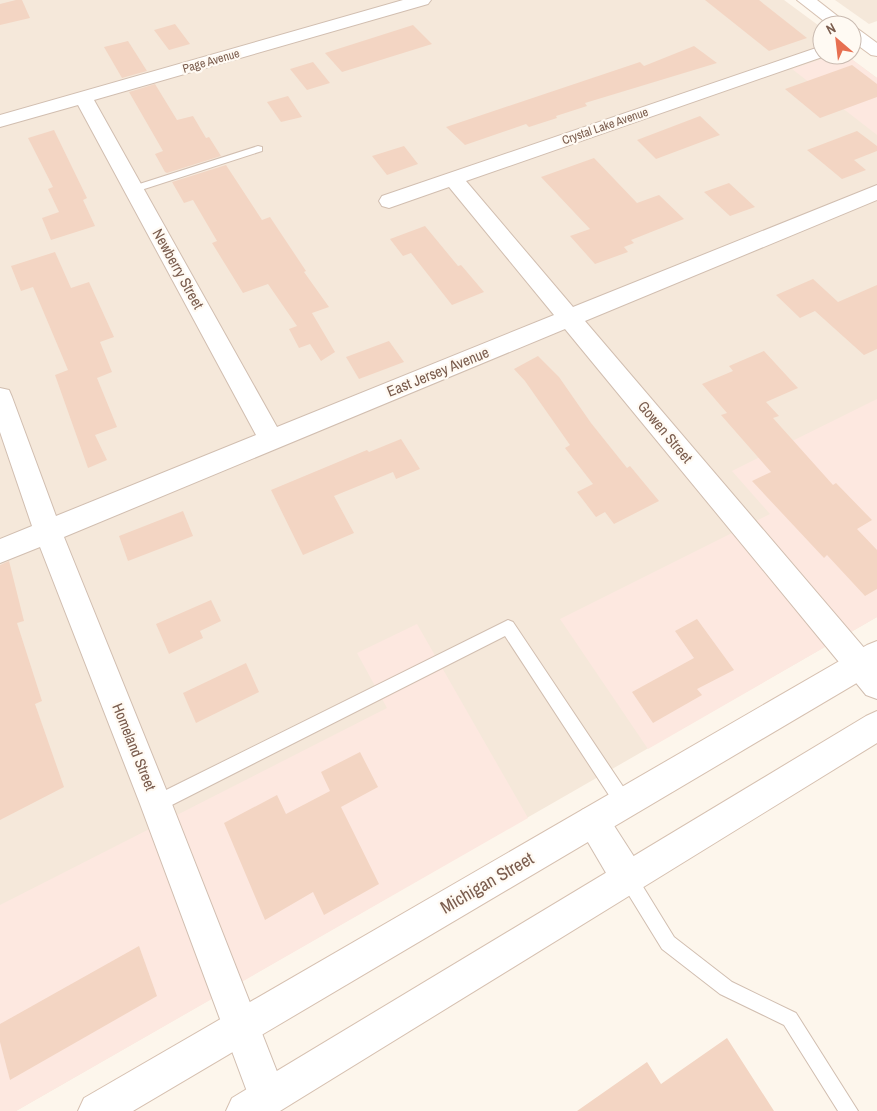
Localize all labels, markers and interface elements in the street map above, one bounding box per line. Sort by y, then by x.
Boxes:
north arrow [812,15,862,65]
text: N [823,19,839,38]
street label: Page Avenue [181,45,241,77]
street label: Crystal Lake Avenue [560,104,650,148]
street label: Newberry Street [148,225,209,313]
street label: East Jersey Avenue [384,341,492,402]
street label: Gowen Street [633,396,698,468]
street label: Homeland Street [107,700,162,794]
street label: Michigan Street [435,846,538,919]

